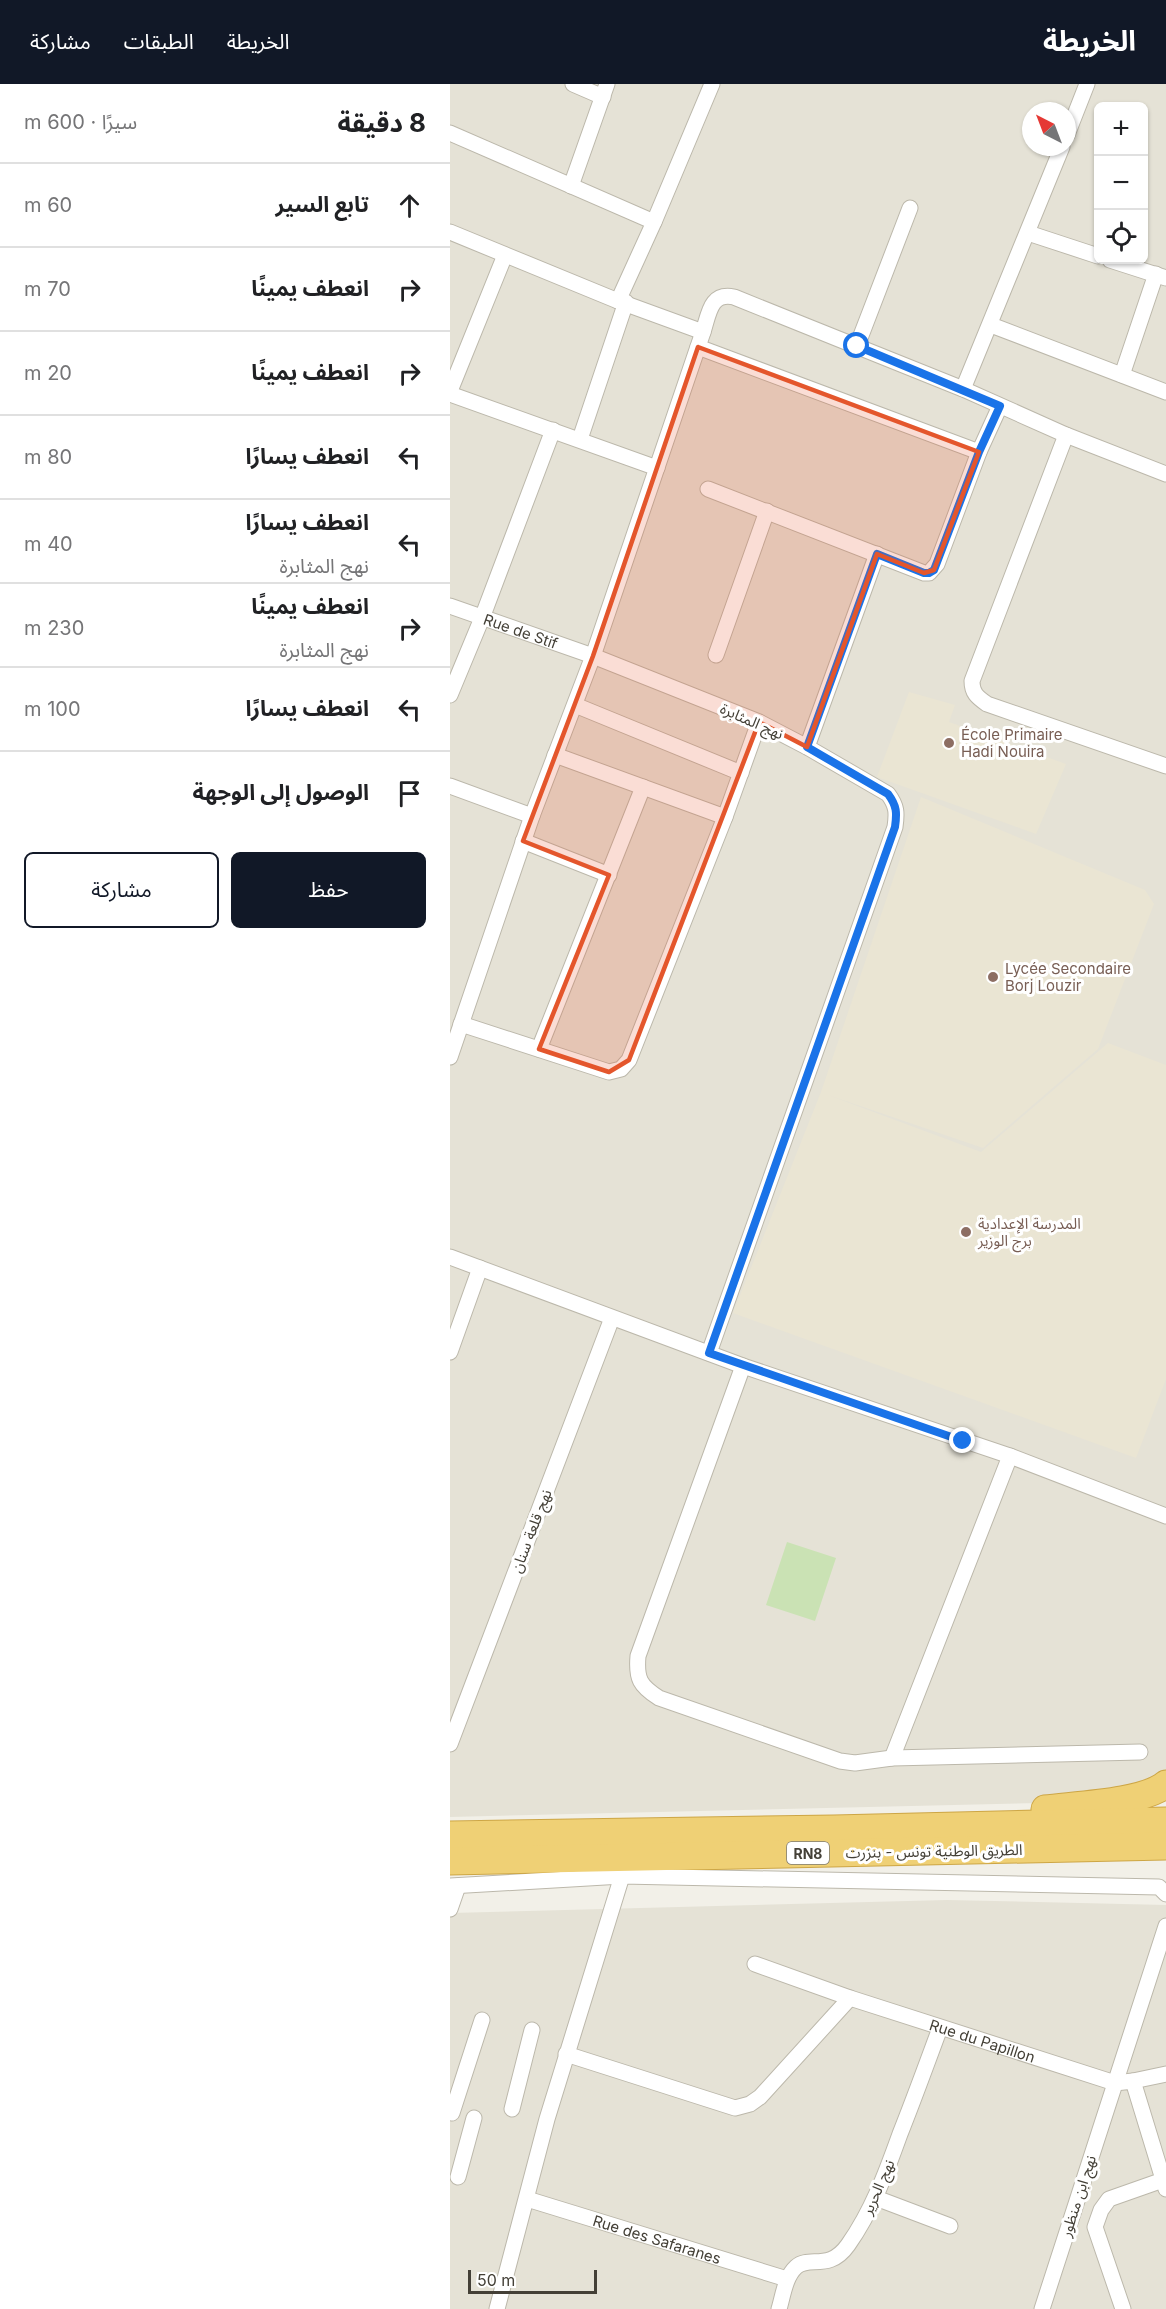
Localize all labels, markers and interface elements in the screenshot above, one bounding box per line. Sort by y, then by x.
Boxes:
text: الخريطة [1043,24,1136,58]
text: مشاركة [30,29,91,54]
text: الطبقات [124,29,194,54]
text: الخريطة [227,29,290,54]
north arrow [1022,102,1076,156]
map controls [1094,102,1148,264]
button: + [1094,102,1148,156]
text: 8 دقيقة [337,107,426,138]
text: سيرًا · 600 m [24,110,137,134]
button: − [1094,156,1148,210]
icon: ahead [393,189,426,222]
text: تابع السير [276,191,369,217]
text: 60 m [24,193,72,217]
button: locate [1094,210,1148,264]
icon: right [393,273,426,306]
text: انعطف يمينًا [251,275,369,301]
text: 70 m [24,277,71,301]
route start [843,332,869,358]
icon: right [393,357,426,390]
text: انعطف يمينًا [251,359,369,385]
text: 20 m [24,361,72,385]
icon: left [393,441,426,474]
text: انعطف يسارًا [246,443,369,469]
text: 80 m [24,445,72,469]
text: انعطف يسارًا [246,509,369,535]
icon: left [393,528,426,561]
text: 40 m [24,532,73,556]
text: نهج المثابرة [279,554,369,578]
text: انعطف يمينًا [251,593,369,619]
street label: Rue de Stif [481,609,561,653]
icon: right [393,612,426,645]
text: 230 m [24,616,84,640]
text: نهج المثابرة [279,638,369,662]
icon: left [393,693,426,726]
text: انعطف يسارًا [246,695,369,721]
text: 100 m [24,697,81,721]
street label: نهج المثابرة [716,699,787,746]
place label: École Primaire Hadi Nouira [961,725,1063,761]
marker: École Primaire Hadi Nouira [942,736,956,750]
icon: arrive [393,777,426,810]
text: الوصول إلى الوجهة [192,779,369,805]
button: مشاركة [24,852,219,928]
button: حفظ [231,852,426,928]
place label: Lycée Secondaire Borj Louzir [1005,959,1131,995]
marker: Lycée Secondaire Borj Louzir [986,970,1000,984]
place label: المدرسة الإعدادية برج الوزير [977,1214,1081,1253]
marker: المدرسة الإعدادية برج الوزير [959,1225,973,1239]
route end [949,1427,975,1453]
street label: نهج قلعة سنان [506,1487,558,1576]
street label: الطريق الوطنية تونس - بنزرت [845,1840,1023,1863]
road number: RN8 [787,1842,829,1864]
street label: Rue du Papillon [927,2015,1038,2066]
street label: نهج ابن منظور [1056,2153,1103,2241]
street label: نهج الحرير [857,2156,901,2220]
street label: Rue des Safaranes [591,2210,723,2268]
scale bar [468,2267,597,2294]
text: 50 m [477,2270,515,2290]

